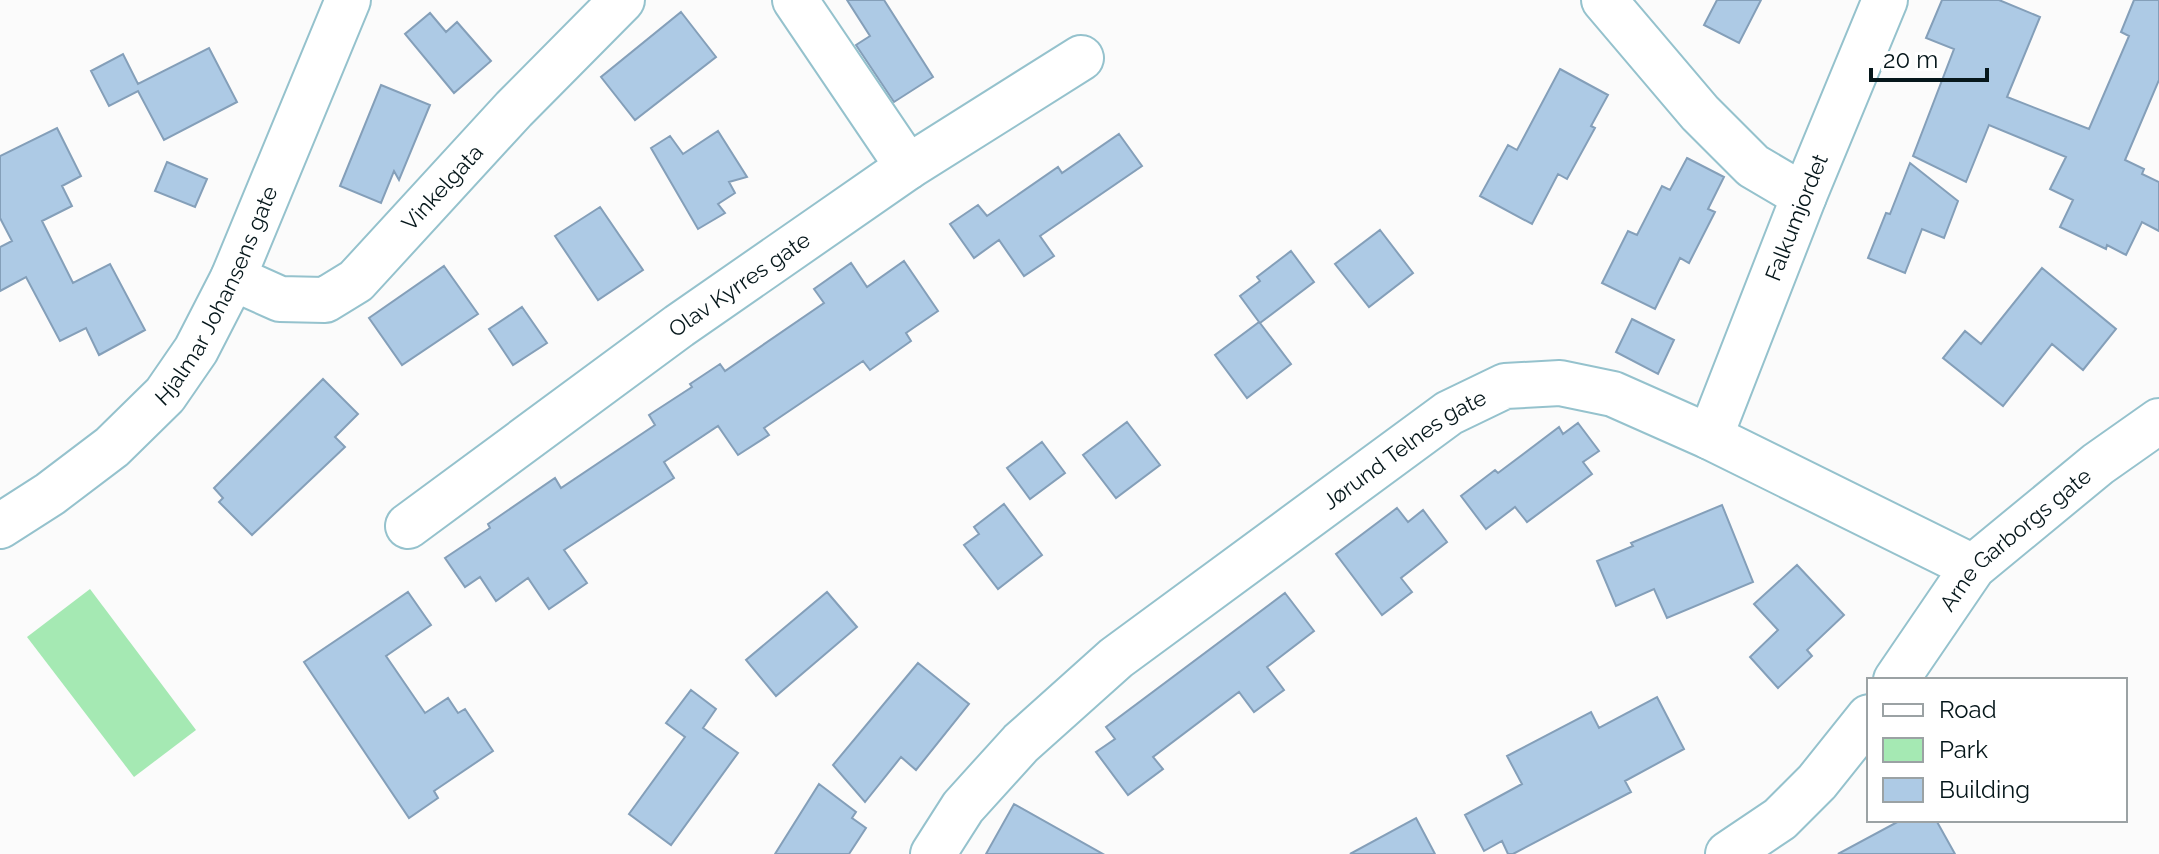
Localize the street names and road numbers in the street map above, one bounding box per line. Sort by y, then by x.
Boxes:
street label: Vinkelgata [396,139,488,236]
street label: Falkumjordet [1759,150,1833,284]
street label: Hjalmar Johansens gate [150,182,283,411]
street label: Olav Kyrres gate [663,226,815,342]
street label: Jørund Telnes gate [1318,384,1490,515]
street label: Arne Garborgs gate [1934,462,2096,616]

